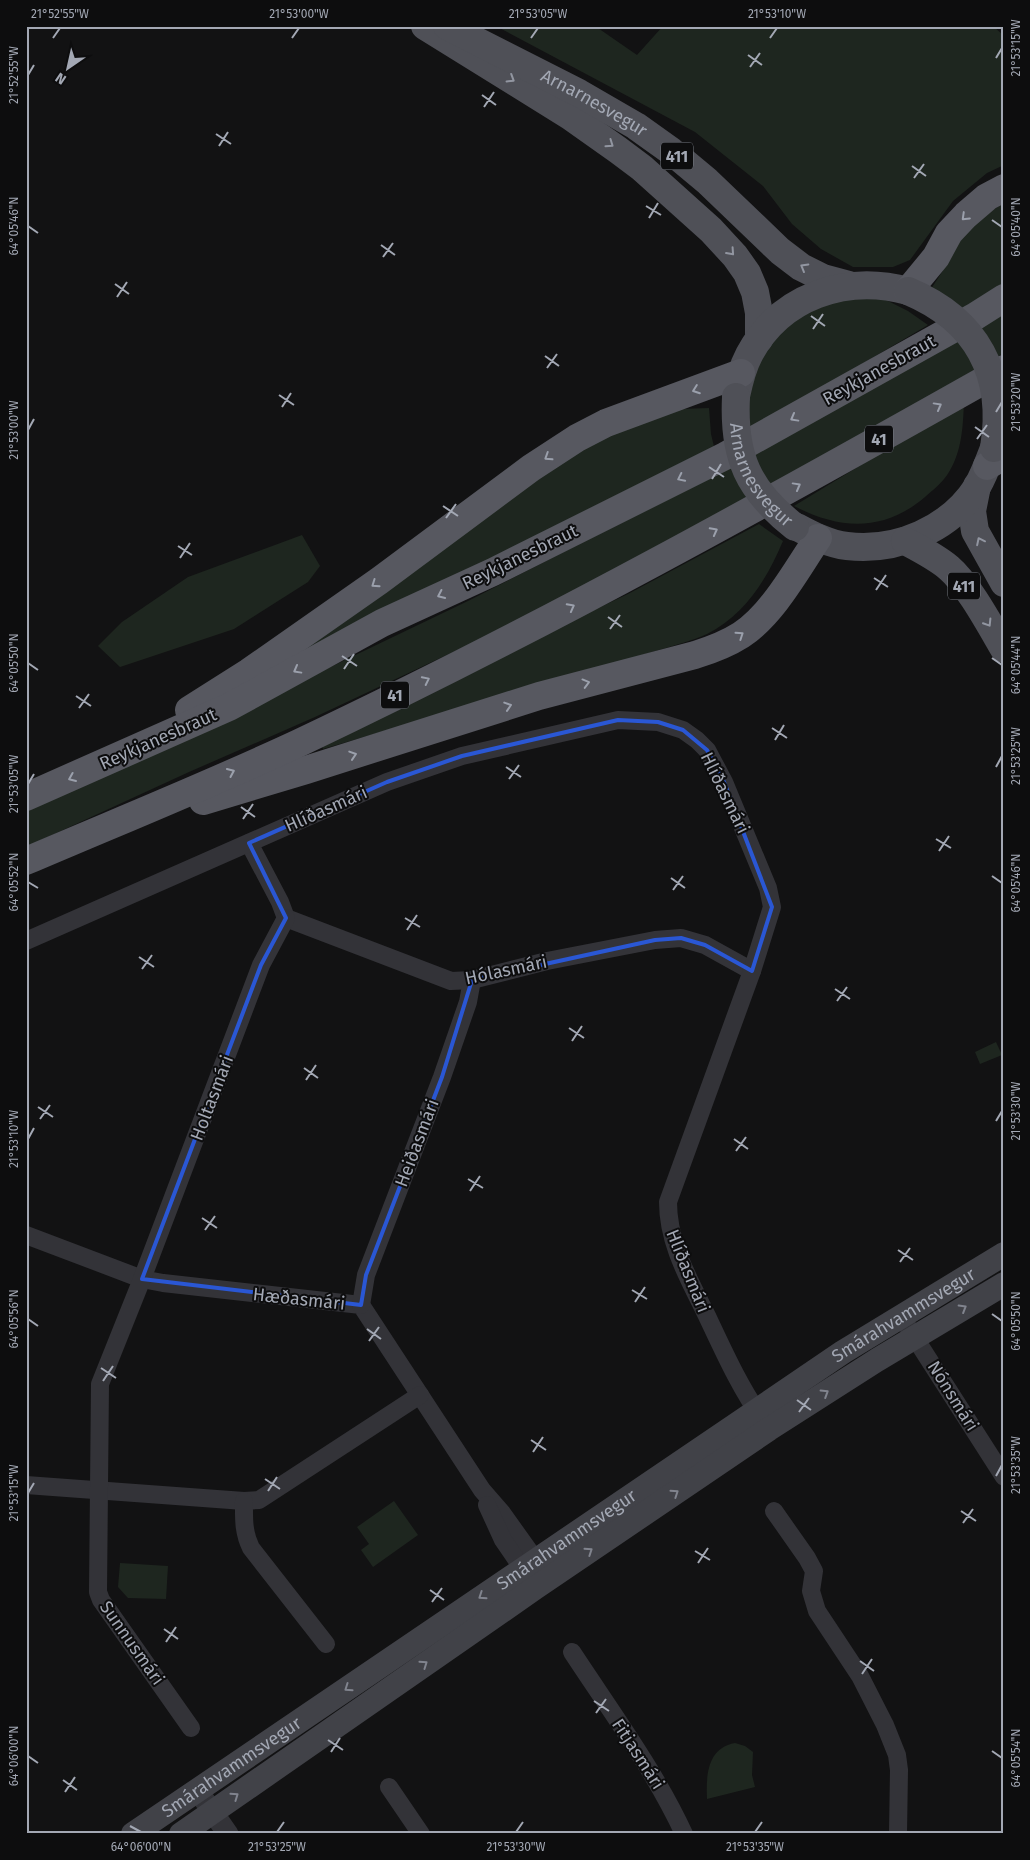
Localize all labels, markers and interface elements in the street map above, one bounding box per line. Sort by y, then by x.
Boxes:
text: 21°52'55"W [31,7,89,21]
text: 21°53'00"W [269,7,329,21]
text: 21°53'05"W [509,7,567,21]
text: 21°53'10"W [748,7,806,21]
text: 21°53'15"W [1009,19,1023,77]
north arrow [42,42,92,92]
text: 21°52'55"W [7,46,21,104]
street label: Arnarnesvegur [537,65,652,142]
text: N [52,69,70,88]
one-way arrow [505,73,514,83]
one-way arrow [604,138,614,147]
road number: 411 [661,142,693,170]
text: 64°05'46"N [7,196,21,256]
text: 64°05'40"N [1009,197,1023,257]
one-way arrow [962,211,971,220]
one-way arrow [725,246,734,255]
one-way arrow [801,264,810,274]
street label: Reykjanesbraut [819,330,940,410]
text: 21°53'20"W [1009,372,1023,431]
one-way arrow [692,384,700,394]
text: 21°53'00"W [7,400,21,460]
one-way arrow [933,402,942,412]
one-way arrow [790,411,799,421]
street label: Arnarnesvegur [725,422,797,532]
road number: 41 [865,426,893,452]
one-way arrow [545,450,554,460]
one-way arrow [678,472,687,482]
one-way arrow [791,482,800,492]
street label: Reykjanesbraut [459,519,582,594]
one-way arrow [709,527,718,537]
one-way arrow [976,537,986,546]
road number: 411 [948,572,980,600]
one-way arrow [371,578,381,587]
one-way arrow [437,589,446,600]
one-way arrow [565,603,574,613]
one-way arrow [982,617,991,626]
one-way arrow [735,631,744,641]
text: 64°05'50"N [7,633,21,693]
text: 64°05'44"N [1009,636,1023,694]
one-way arrow [293,664,302,674]
one-way arrow [420,676,429,686]
one-way arrow [581,679,589,689]
road number: 41 [381,682,409,708]
one-way arrow [503,701,511,711]
street label: Reykjanesbraut [96,703,220,775]
text: 21°53'25"W [1009,727,1023,785]
street label: Hlíðasmári [696,749,754,837]
one-way arrow [348,751,356,761]
text: 21°53'05"W [7,755,21,813]
one-way arrow [226,768,235,778]
one-way arrow [68,772,76,782]
street label: Hlíðasmári [281,781,371,837]
text: 64°05'52"N [7,853,21,911]
text: 64°05'46"N [1009,853,1023,913]
street label: Hólasmári [463,951,549,989]
street label: Holtasmári [186,1052,238,1144]
text: 21°53'30"W [1009,1081,1023,1140]
street label: Heiðasmári [390,1096,444,1190]
text: 21°53'10"W [7,1110,21,1168]
street label: Hlíðasmári [661,1226,715,1316]
street label: Smárahvammsvegur [828,1263,979,1367]
street label: Hæðasmári [252,1283,346,1315]
text: 64°05'56"N [7,1289,21,1349]
text: 64°05'50"N [1009,1291,1023,1351]
one-way arrow [958,1304,967,1314]
street label: Nónsmári [923,1357,983,1435]
one-way arrow [820,1390,829,1400]
text: 21°53'35"W [1009,1436,1023,1494]
text: 21°53'15"W [7,1464,21,1522]
street label: Smárahvammsvegur [492,1484,641,1595]
one-way arrow [669,1490,679,1499]
one-way arrow [584,1548,593,1557]
one-way arrow [478,1590,488,1599]
street label: Sunnusmári [95,1597,169,1689]
one-way arrow [419,1661,428,1670]
one-way arrow [344,1682,354,1691]
street label: Smárahvammsvegur [157,1712,306,1822]
street label: Fitjasmári [607,1714,669,1794]
text: 64°06'00"N [7,1726,21,1786]
text: 64°05'54"N [1009,1729,1023,1787]
one-way arrow [229,1793,239,1802]
text: 64°06'00"N [111,1840,171,1854]
text: 21°53'25"W [248,1840,306,1854]
text: 21°53'30"W [487,1840,546,1854]
text: 21°53'35"W [726,1840,784,1854]

